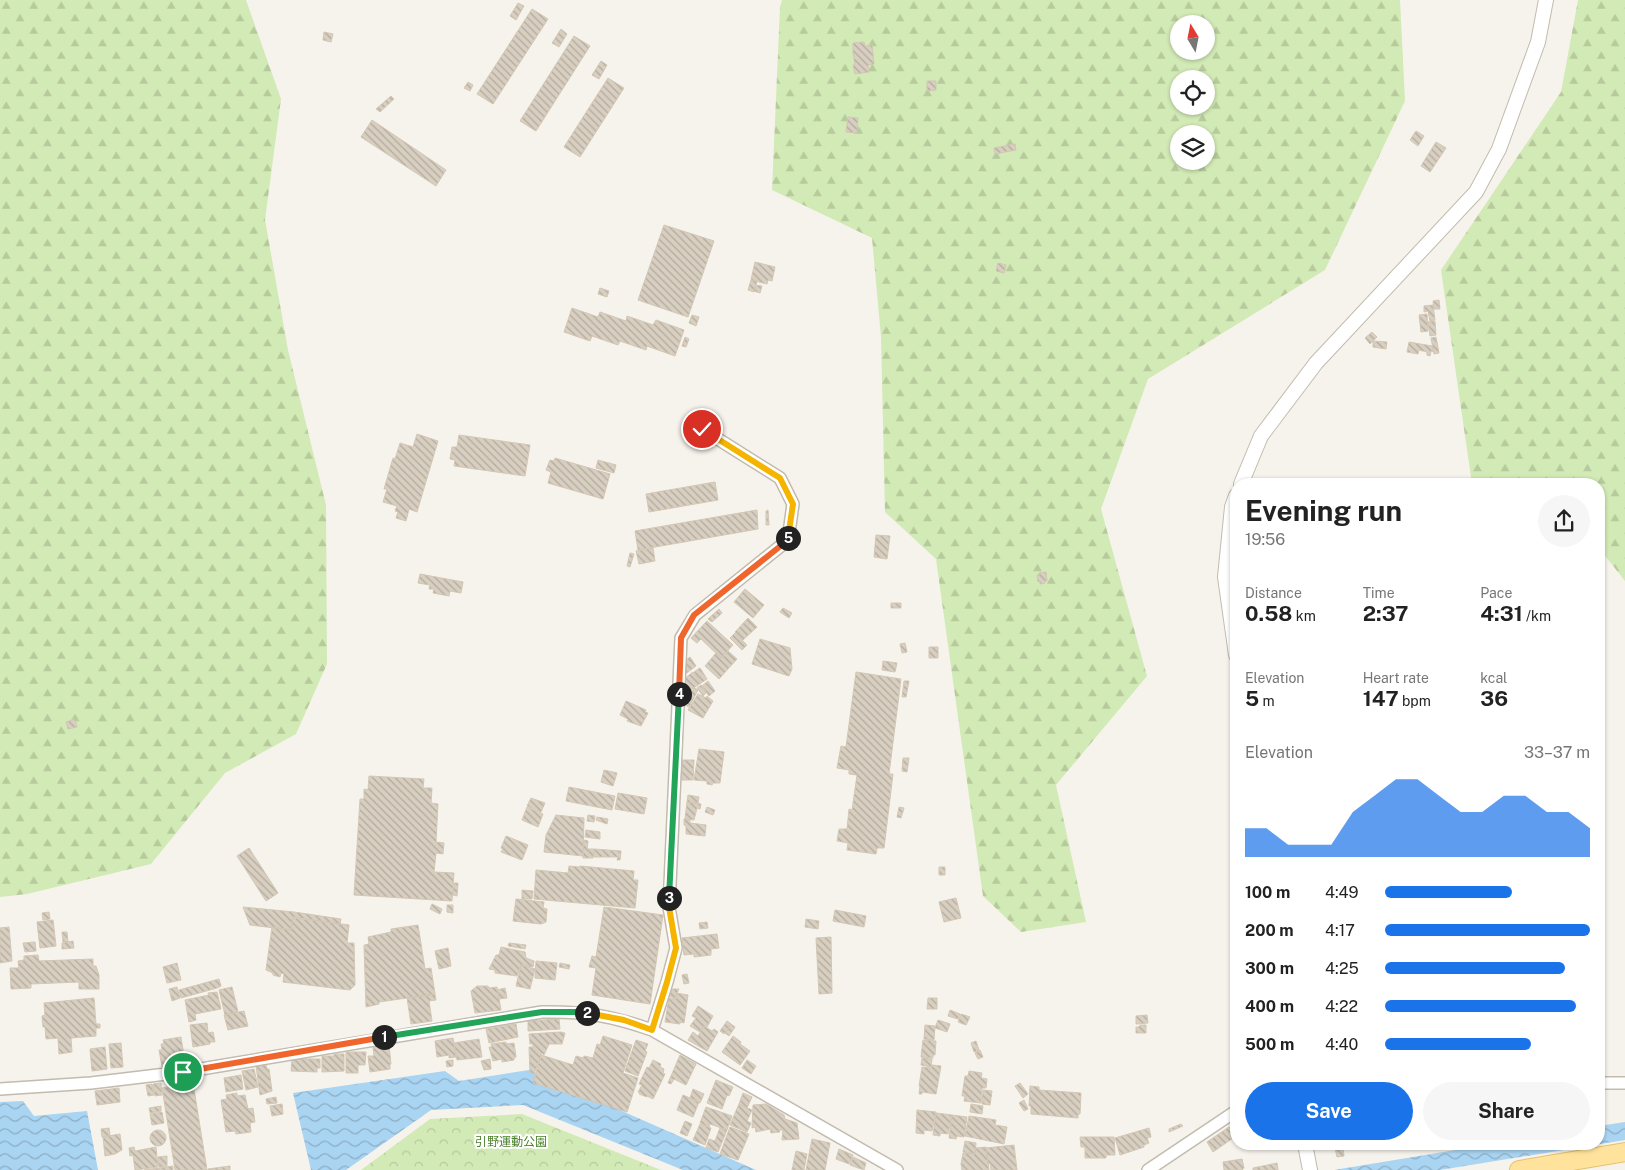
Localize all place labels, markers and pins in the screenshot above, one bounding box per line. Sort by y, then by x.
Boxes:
pin [681,408,723,450]
pin: 5 [776,526,800,550]
pin: 4 [666,682,692,706]
pin: 3 [656,886,682,910]
pin: 2 [574,1000,600,1026]
pin: 1 [372,1024,396,1050]
pin [162,1051,204,1093]

